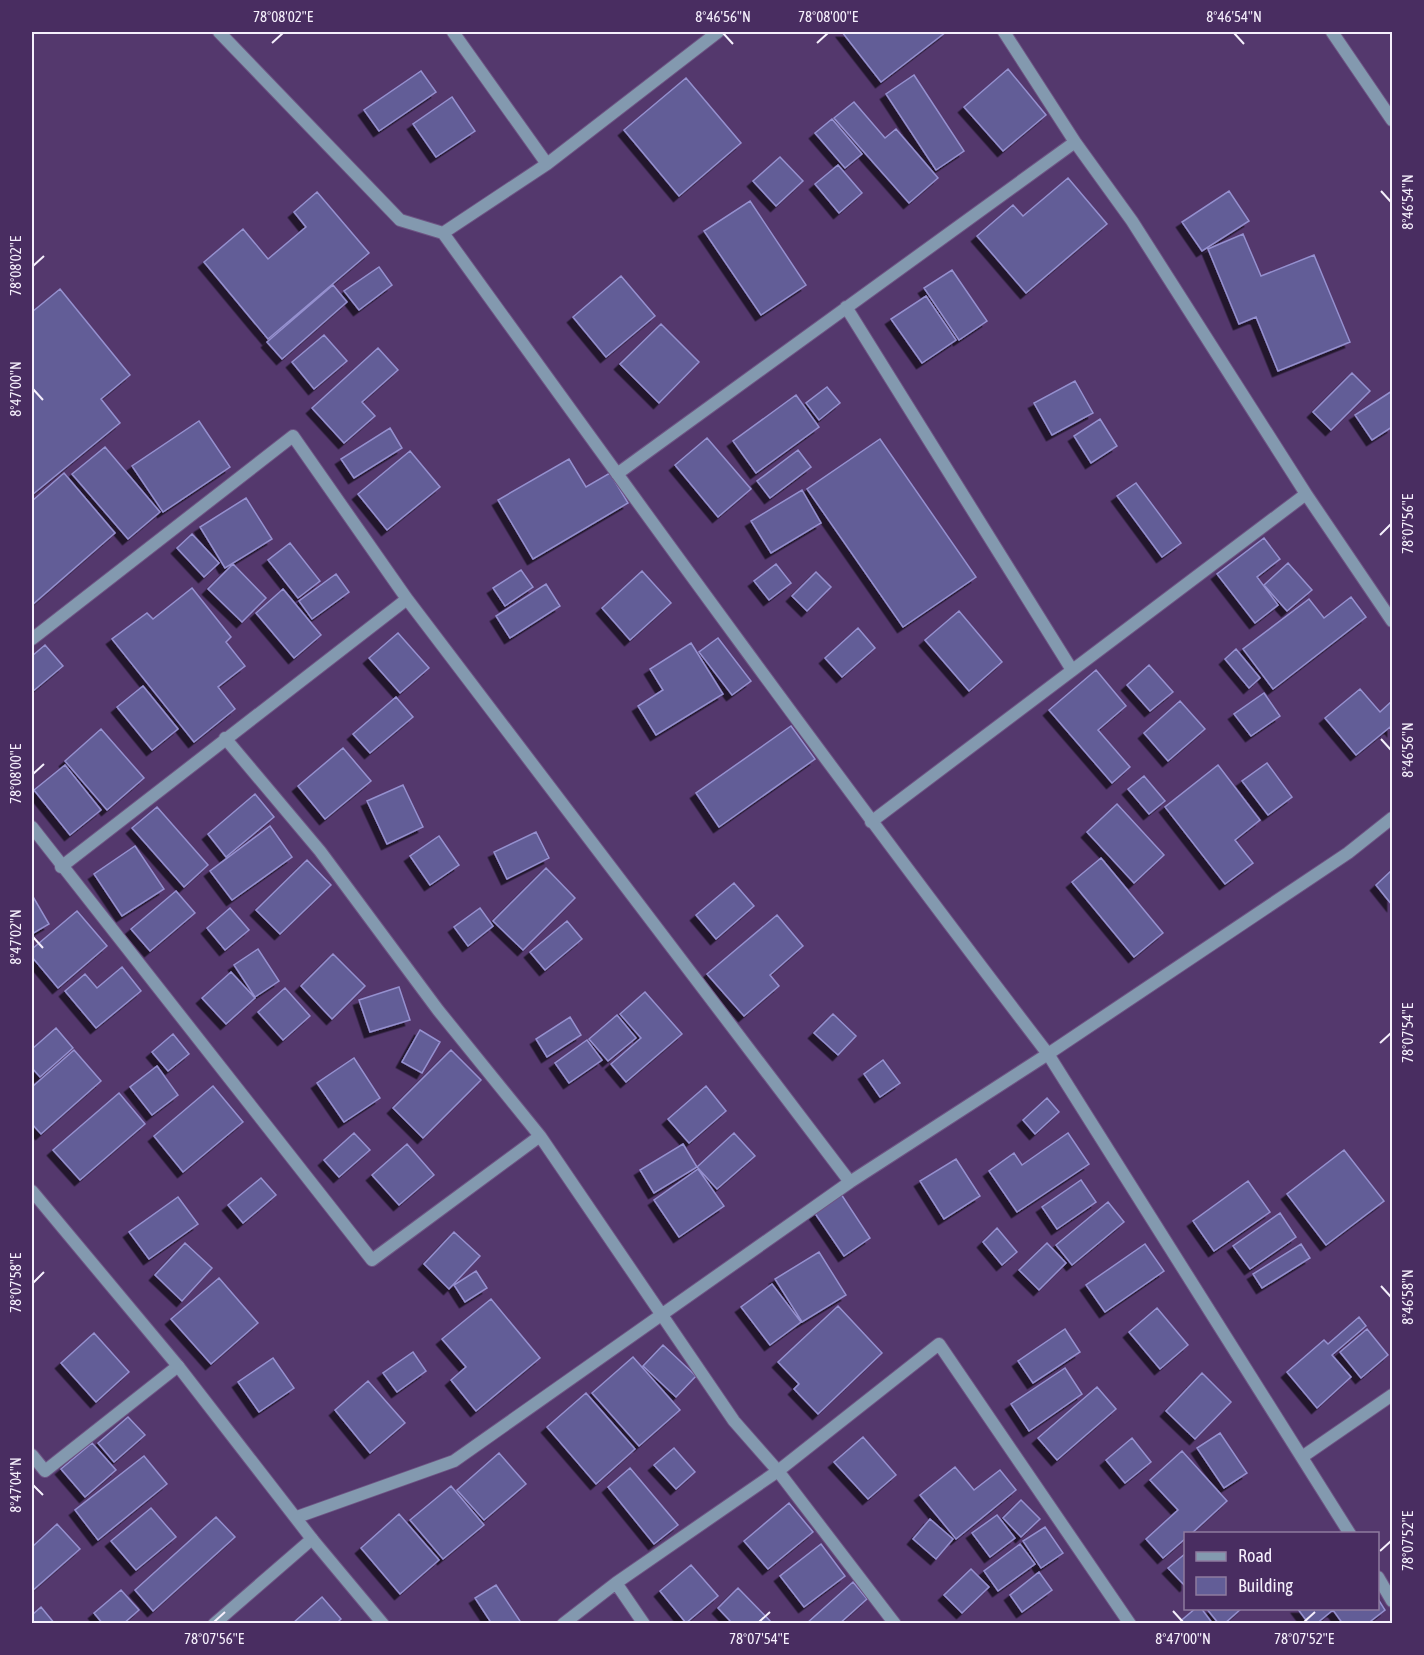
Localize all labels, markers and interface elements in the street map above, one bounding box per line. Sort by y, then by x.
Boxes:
text: 78°08'02"E [253,8,314,25]
text: 8°46'56"N [695,8,751,25]
text: 78°08'00"E [798,8,859,25]
text: 8°46'54"N [1206,8,1262,25]
text: 8°46'54"N [1399,174,1416,230]
text: 78°08'02"E [7,235,24,296]
text: 8°47'00"N [7,361,24,417]
text: 78°07'56"E [1399,493,1416,554]
text: 8°46'56"N [1399,722,1416,778]
text: 78°08'00"E [7,743,24,804]
text: 8°47'02"N [7,909,24,965]
text: 78°07'54"E [1399,1002,1416,1063]
text: 78°07'58"E [7,1252,24,1313]
text: 8°46'58"N [1399,1269,1416,1325]
text: 8°47'04"N [7,1457,24,1513]
text: 78°07'52"E [1399,1510,1416,1571]
legend [1184,1532,1379,1610]
text: Road [1238,1545,1272,1566]
text: Building [1238,1575,1293,1596]
text: 78°07'56"E [184,1630,245,1647]
text: 78°07'54"E [729,1630,790,1647]
text: 8°47'00"N [1155,1630,1211,1647]
text: 78°07'52"E [1274,1630,1335,1647]

